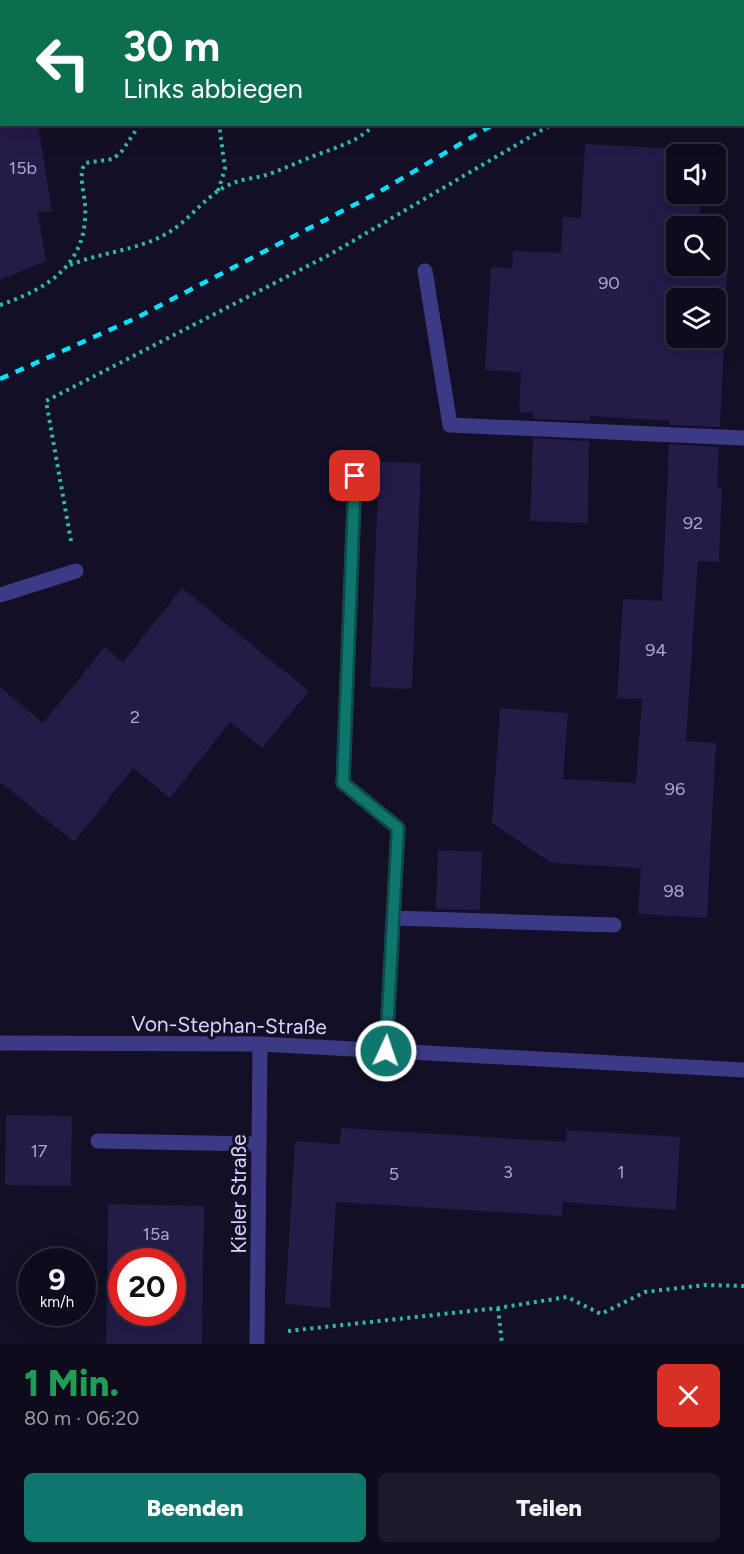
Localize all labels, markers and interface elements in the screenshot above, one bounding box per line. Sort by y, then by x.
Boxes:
text: 30 m [123,21,220,72]
icon: left [24,24,102,102]
text: Links abbiegen [123,72,303,105]
map controls [666,144,726,348]
button: sound [666,144,726,204]
house number: 15b [9,157,37,179]
button: search [666,216,726,276]
house number: 90 [598,272,620,294]
button: layers [666,288,726,348]
pin [329,450,380,501]
icon: arrive [338,459,371,492]
house number: 92 [683,512,703,534]
house number: 94 [645,639,667,661]
house number: 2 [130,706,140,728]
house number: 96 [665,778,685,800]
house number: 98 [663,880,685,902]
street label: Von-Stephan-Straße [131,1011,327,1039]
position arrow [354,1019,418,1083]
street label: Kieler Straße [226,1134,251,1254]
house number: 17 [30,1140,48,1162]
house number: 3 [503,1161,513,1183]
house number: 1 [617,1161,625,1183]
house number: 5 [389,1163,399,1185]
house number: 15a [143,1223,169,1245]
speed limit sign: 20 [108,1248,186,1326]
text: 9 [48,1261,66,1298]
text: km/h [40,1293,74,1311]
text: 1 Min. [24,1362,119,1405]
button: close [657,1364,720,1427]
text: 80 m · 06:20 [24,1406,139,1430]
button: Beenden [24,1473,366,1542]
button: Teilen [378,1473,720,1542]

